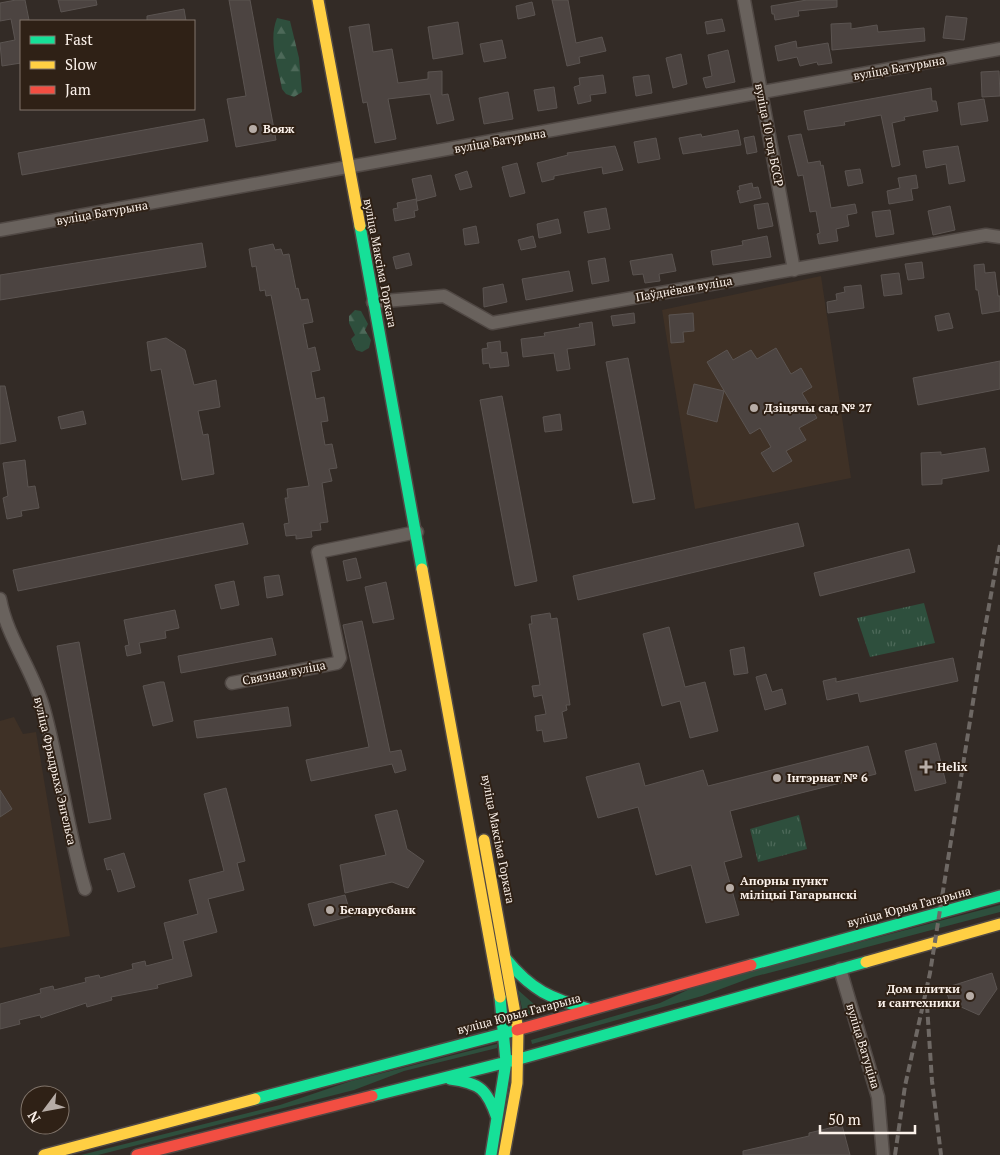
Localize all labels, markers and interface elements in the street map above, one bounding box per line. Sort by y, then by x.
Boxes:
legend [20,20,195,110]
text: Fast [65,29,93,49]
street label: вуліца Батурына [852,52,946,83]
text: Slow [65,54,98,74]
text: Jam [65,79,91,99]
street label: вуліца 10 год БССР [752,82,787,188]
place label: Вояж [263,121,295,136]
marker: Вояж [247,123,259,135]
street label: вуліца Батурына [453,125,547,156]
street label: вуліца Батурына [55,197,149,228]
street label: вуліца Максіма Горкага [361,197,400,329]
street label: Паўднёвая вуліца [634,273,734,304]
place label: Дзіцячы сад № 27 [764,400,872,415]
marker: Дзіцячы сад № 27 [748,402,760,414]
street label: Связная вуліца [241,657,327,688]
street label: вуліца Фрыдрыха Энгельса [31,695,80,846]
place label: Helix [937,759,968,774]
marker: Helix [919,760,933,774]
place label: Інтэрнат № 6 [787,770,868,785]
marker: Інтэрнат № 6 [771,772,783,784]
street label: вуліца Максіма Горкага [479,773,518,905]
place label: Апорны пункт міліцыі Гагарынскі [740,873,857,902]
marker: Апорны пункт міліцыі Гагарынскі [724,882,736,894]
street label: вуліца Юрыя Гагарына [845,883,972,930]
place label: Беларусбанк [340,902,416,917]
marker: Беларусбанк [324,904,336,916]
place label: Дом плитки и сантехники [878,981,960,1010]
street label: вуліца Юрыя Гагарына [455,990,582,1037]
marker: Дом плитки и сантехники [964,990,976,1002]
street label: вуліца Ватуціна [843,1001,884,1090]
north arrow [20,1085,70,1135]
scale bar [820,1102,915,1134]
text: N [22,1107,44,1127]
text: 50 m [828,1109,861,1129]

